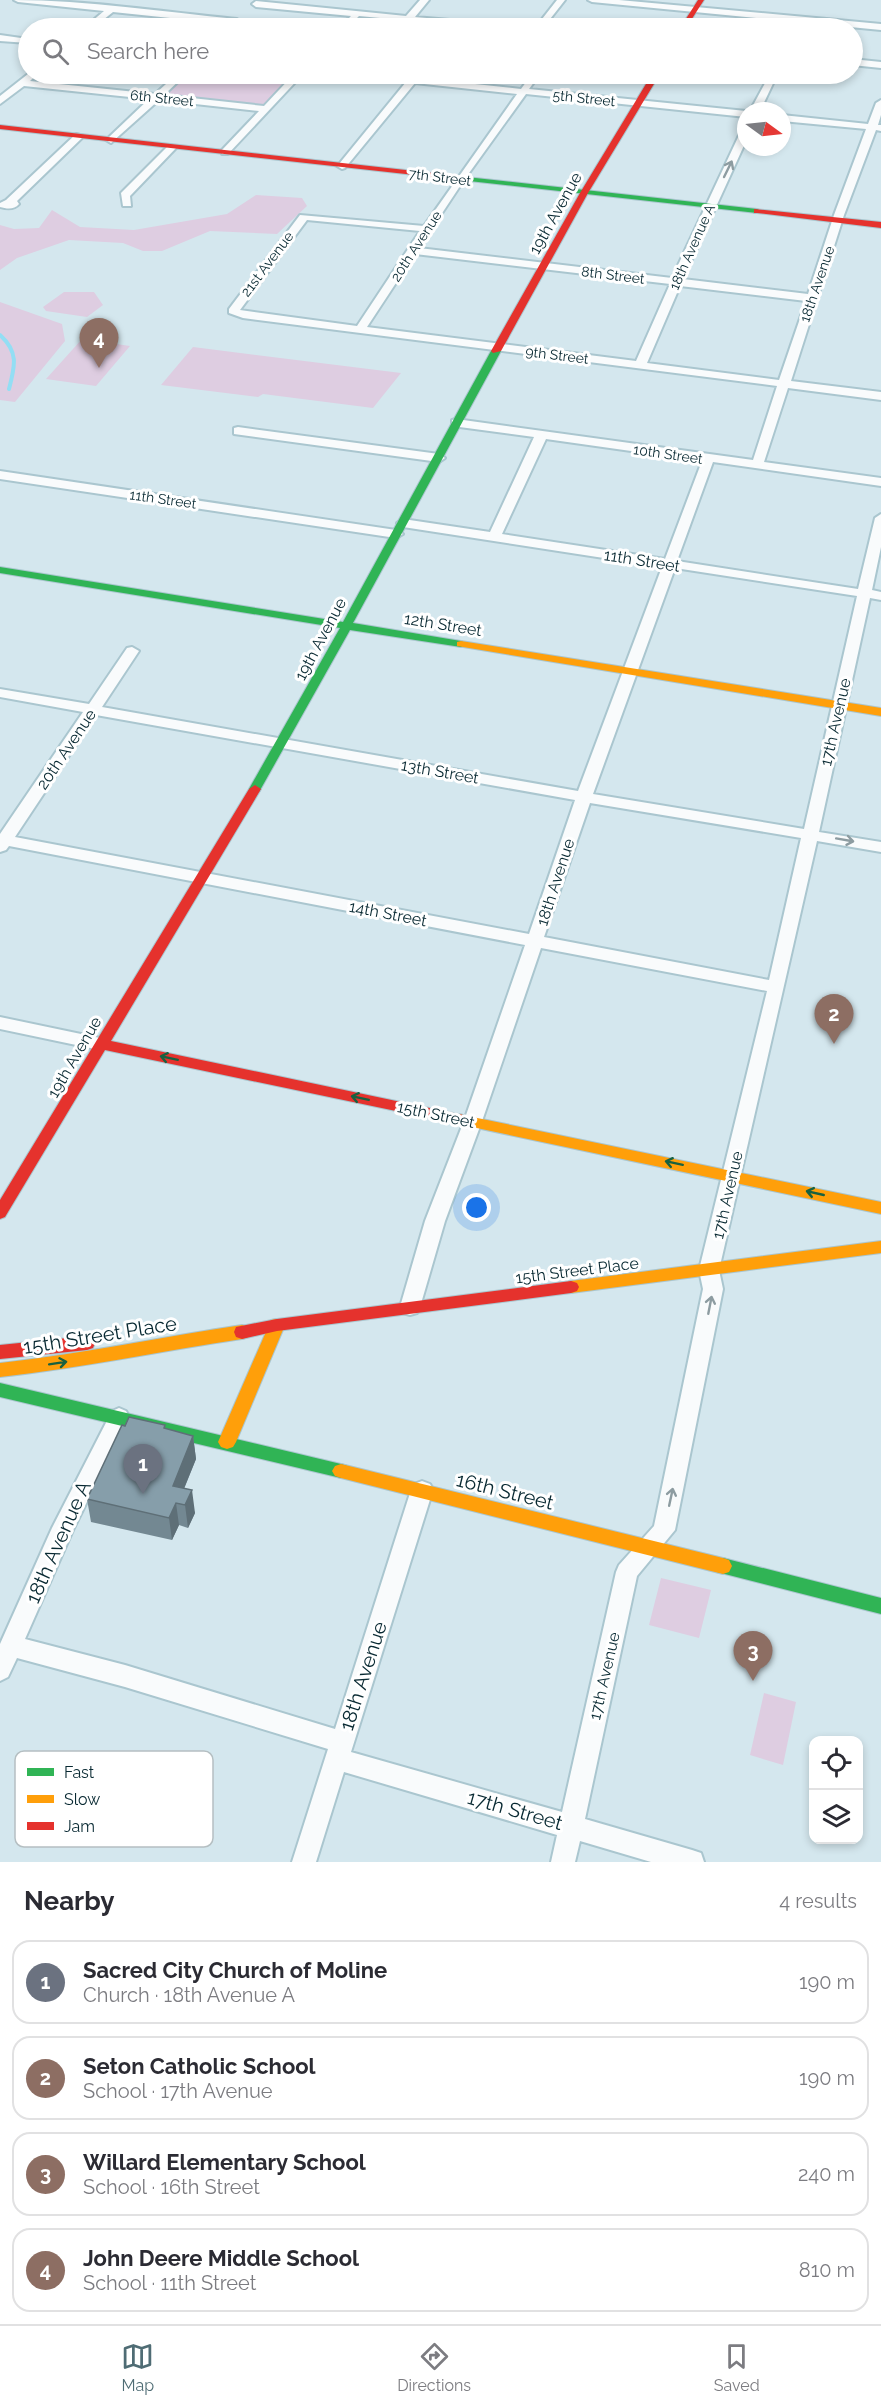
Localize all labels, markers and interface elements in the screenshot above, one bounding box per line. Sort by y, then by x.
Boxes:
search box [18,18,863,84]
icon: search [39,35,72,68]
text: Search here [87,38,209,64]
street label: 6th Street [129,87,195,109]
street label: 5th Street [552,87,616,109]
north arrow [737,102,791,156]
one-way arrow [722,160,734,178]
street label: 7th Street [408,165,472,189]
street label: 19th Avenue [525,169,586,257]
street label: 18th Avenue A [666,201,718,292]
street label: 20th Avenue [387,208,445,284]
street label: 21st Avenue [237,228,297,300]
street label: 18th Avenue [797,244,837,324]
street label: 8th Street [580,263,646,287]
pin: 4 [80,318,118,368]
street label: 9th Street [525,343,590,367]
street label: 10th Street [632,441,704,467]
street label: 11th Street [129,486,198,512]
street label: 11th Street [602,545,682,576]
street label: 19th Avenue [291,595,350,684]
street label: 12th Street [403,609,484,640]
street label: 17th Avenue [816,676,855,768]
street label: 20th Avenue [33,706,100,793]
street label: 13th Street [400,755,481,788]
one-way arrow [835,835,854,846]
street label: 18th Avenue [532,836,579,928]
street label: 14th Street [347,897,429,930]
pin: 2 [814,994,854,1044]
street label: 19th Avenue [44,1013,105,1101]
one-way arrow [160,1052,179,1063]
one-way arrow [351,1092,370,1103]
street label: 15th Street [395,1097,477,1132]
street label: 17th Avenue [708,1149,747,1241]
one-way arrow [665,1157,685,1168]
one-way arrow [806,1187,825,1199]
your location [462,1193,491,1222]
street label: 15th Street Place [514,1254,640,1287]
one-way arrow [705,1296,716,1316]
street label: 15th Street Place [22,1311,179,1359]
one-way arrow [48,1358,67,1369]
pin: 1 [124,1444,162,1494]
street label: 16th Street [454,1467,556,1515]
street label: 18th Avenue A [20,1477,96,1607]
one-way arrow [666,1487,677,1507]
street label: 18th Avenue [334,1618,392,1734]
street label: 17th Avenue [585,1630,624,1722]
pin: 3 [734,1632,772,1681]
map controls [809,1736,863,1844]
button: locate [809,1736,863,1790]
legend [15,1751,213,1847]
text: Fast [64,1763,95,1782]
street label: 17th Street [465,1785,566,1835]
text: Slow [64,1790,100,1809]
button: layers [809,1790,863,1844]
text: Jam [64,1817,95,1836]
text: Nearby [24,1886,114,1916]
text: 4 results [779,1889,857,1913]
text: Sacred City Church of Moline [83,1957,387,1983]
text: 1 [41,1970,50,1994]
text: 190 m [799,1970,855,1994]
text: Church · 18th Avenue A [83,1983,295,2007]
text: Seton Catholic School [83,2053,316,2079]
text: 2 [40,2066,51,2090]
text: 190 m [799,2066,855,2090]
text: School · 17th Avenue [83,2079,273,2103]
text: Willard Elementary School [83,2149,366,2175]
text: 3 [40,2162,51,2186]
text: 240 m [798,2162,855,2186]
text: School · 16th Street [83,2175,260,2199]
text: John Deere Middle School [83,2245,359,2271]
text: 4 [40,2258,51,2282]
text: 810 m [799,2258,855,2282]
text: School · 11th Street [83,2271,256,2295]
tab: Map [121,2340,154,2395]
tab: Directions [397,2340,471,2395]
tab: Saved [714,2340,760,2395]

